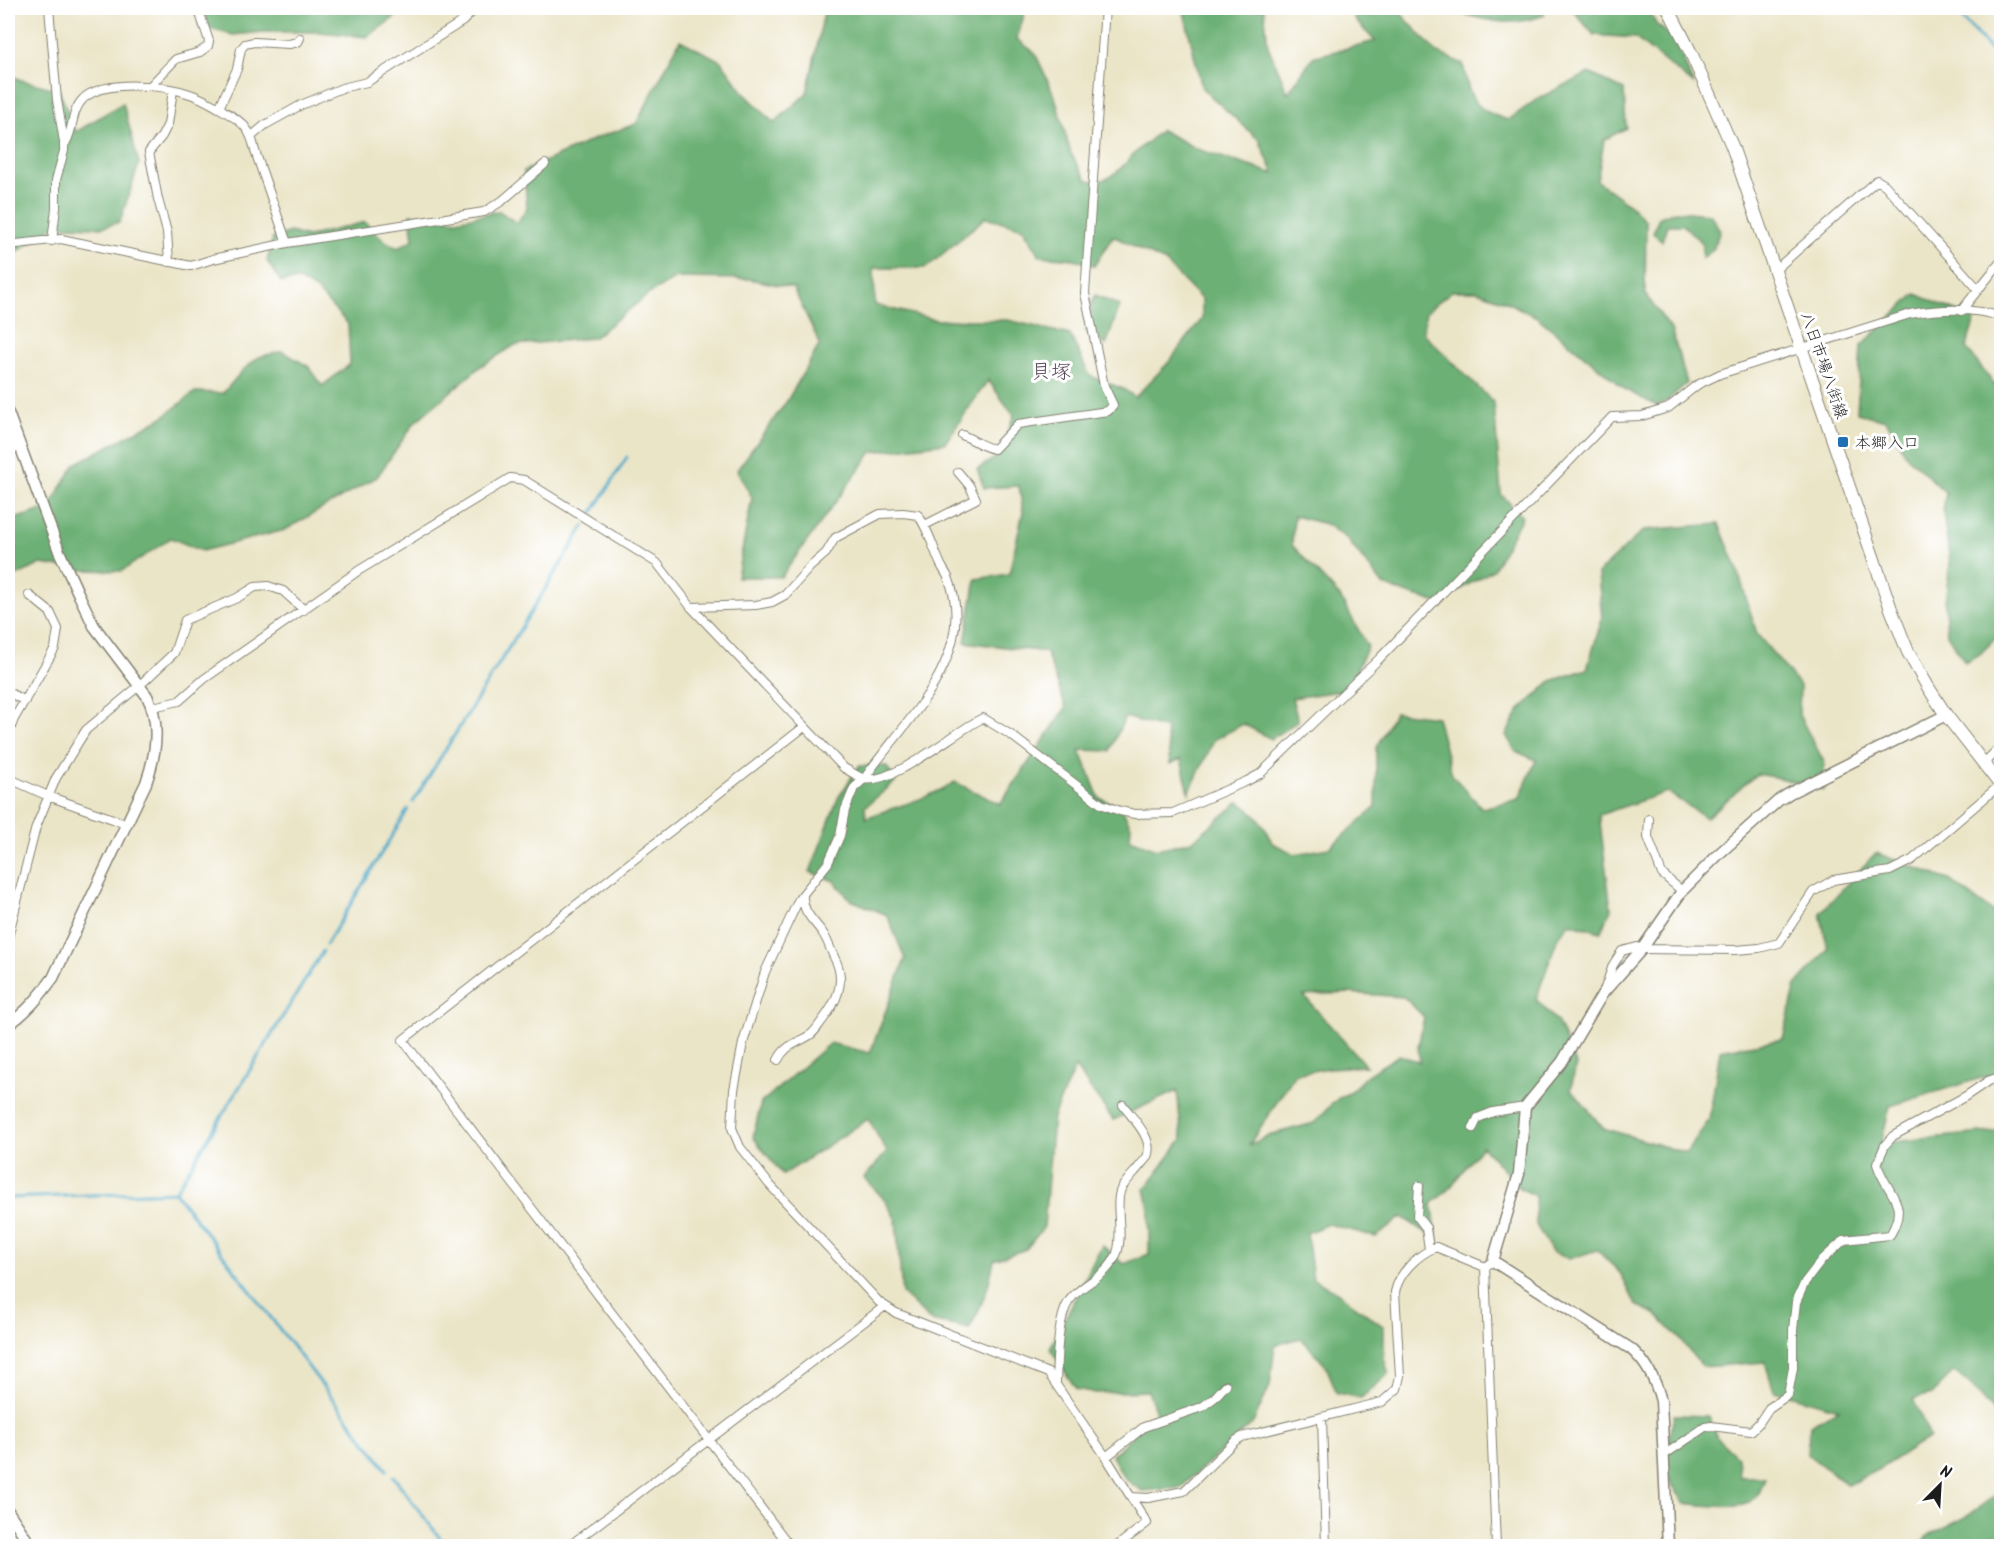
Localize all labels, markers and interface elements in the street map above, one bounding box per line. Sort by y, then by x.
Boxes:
street label: 八日市場八街線 [1794,308,1854,423]
district label: 貝塚 [1031,357,1071,389]
place label: 本郷入口 [1855,431,1919,456]
marker: 本郷入口 [1836,435,1850,449]
north arrow [1910,1455,1970,1515]
text: N [1936,1459,1955,1486]

